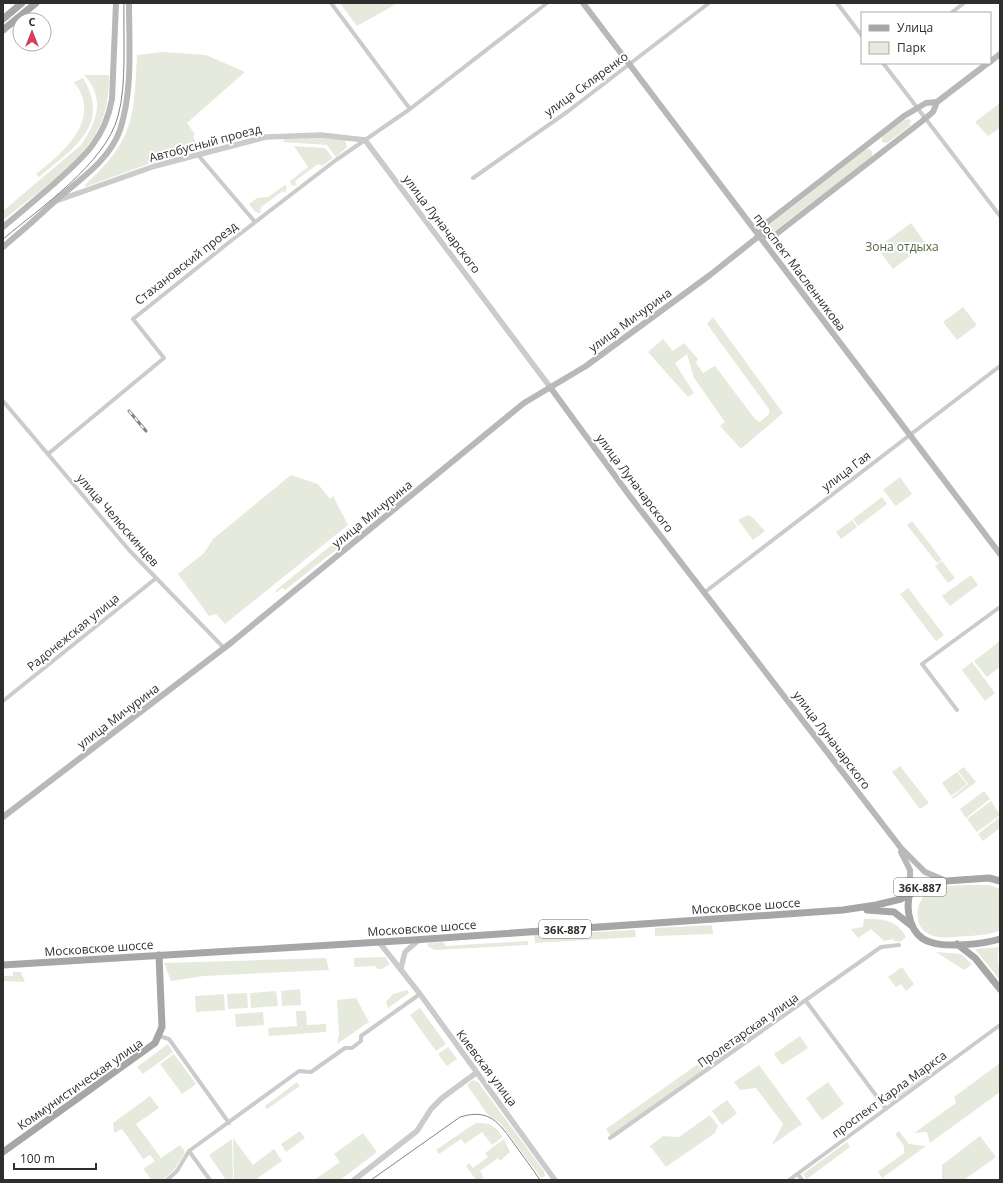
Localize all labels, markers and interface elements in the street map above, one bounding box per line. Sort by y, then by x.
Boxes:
north arrow [12,12,52,52]
legend [861,12,991,64]
text: С [28,14,36,29]
text: Улица [897,19,933,36]
text: Парк [897,39,927,56]
street label: улица Скляренко [540,48,632,120]
street label: Автобусный проезд [147,120,263,166]
street label: улица Луначарского [399,171,485,277]
street label: проспект Масленникова [750,210,850,334]
street label: Стахановский проезд [131,217,241,309]
park label: Зона отдыха [865,238,939,255]
street label: улица Мичурина [585,284,675,356]
street label: улица Луначарского [592,430,678,536]
street label: улица Гая [818,447,874,495]
street label: улица Челюскинцев [73,470,163,570]
street label: улица Мичурина [328,476,416,552]
street label: Радонежская улица [23,589,123,675]
street label: улица Мичурина [73,679,163,753]
street label: улица Луначарского [789,687,875,793]
road number: 36К-887 [894,878,946,896]
street label: Московское шоссе [691,894,801,918]
street label: Московское шоссе [367,916,477,940]
road number: 36К-887 [539,920,591,938]
street label: Московское шоссе [44,936,154,960]
street label: Пролетарская улица [694,989,802,1071]
street label: Киевская улица [453,1026,521,1110]
street label: Коммунистическая улица [14,1034,146,1134]
street label: проспект Карла Маркса [828,1046,950,1142]
scale bar [14,1145,96,1171]
text: 100 m [20,1150,55,1167]

